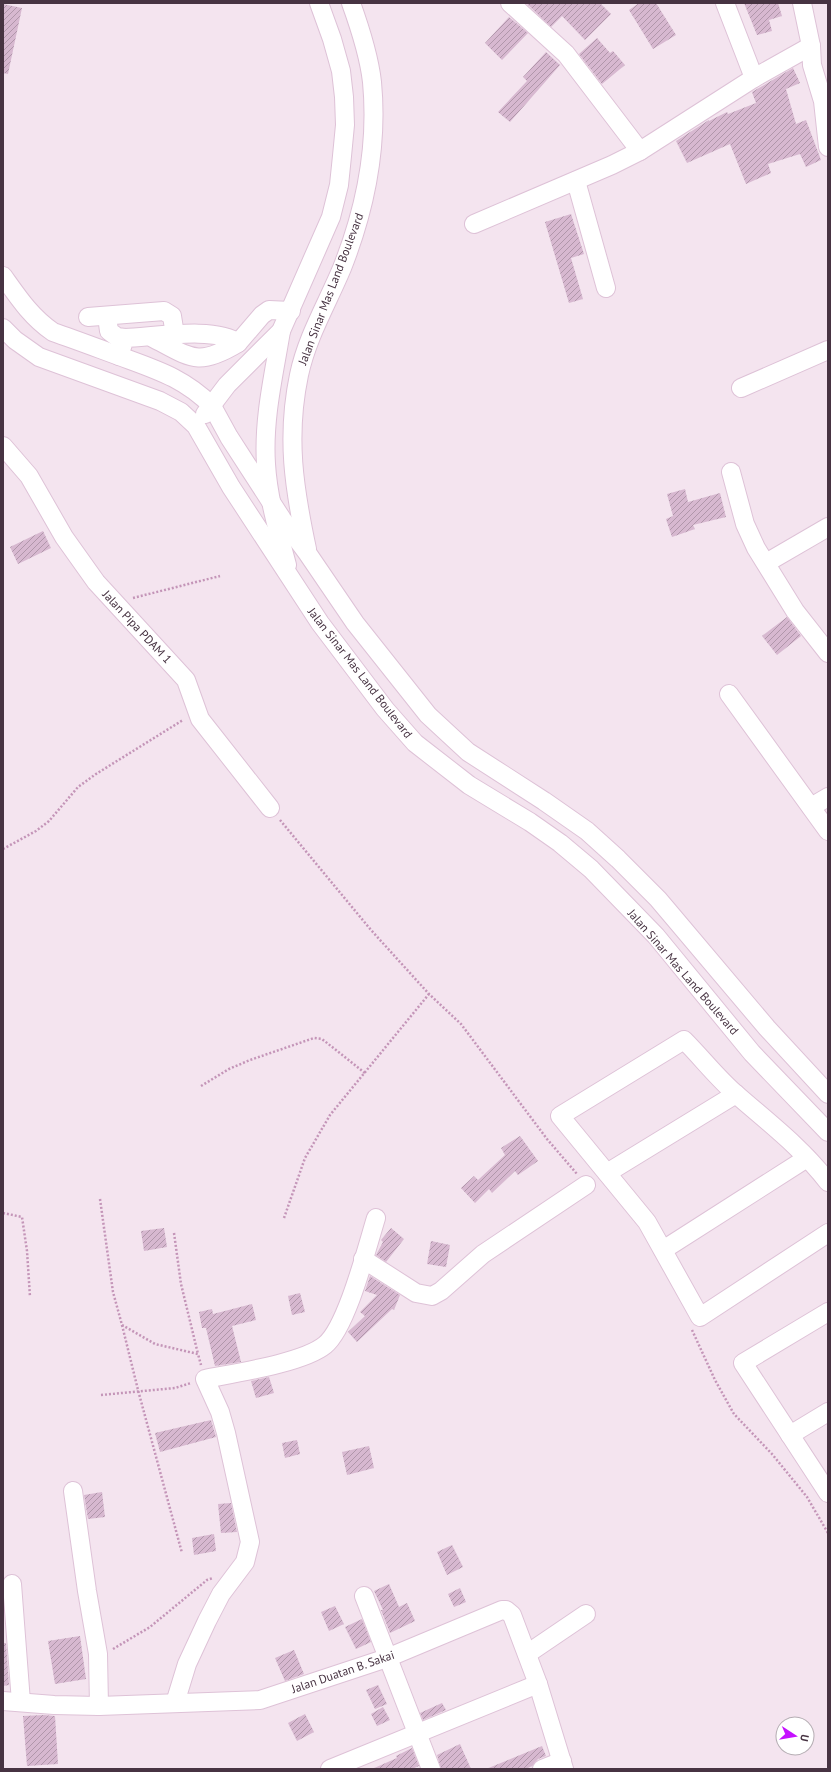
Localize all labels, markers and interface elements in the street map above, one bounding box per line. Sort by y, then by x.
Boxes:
street label: Jalan Sinar Mas Land Boulevard [294,211,366,368]
street label: Jalan Pipa PDAM 1 [99,586,175,666]
street label: Jalan Sinar Mas Land Boulevard [304,604,416,741]
street label: Jalan Sinar Mas Land Boulevard [624,905,742,1038]
street label: Jalan Duatan B. Sakai [288,1647,396,1696]
north arrow [775,1716,815,1756]
text: U [797,1733,812,1743]

